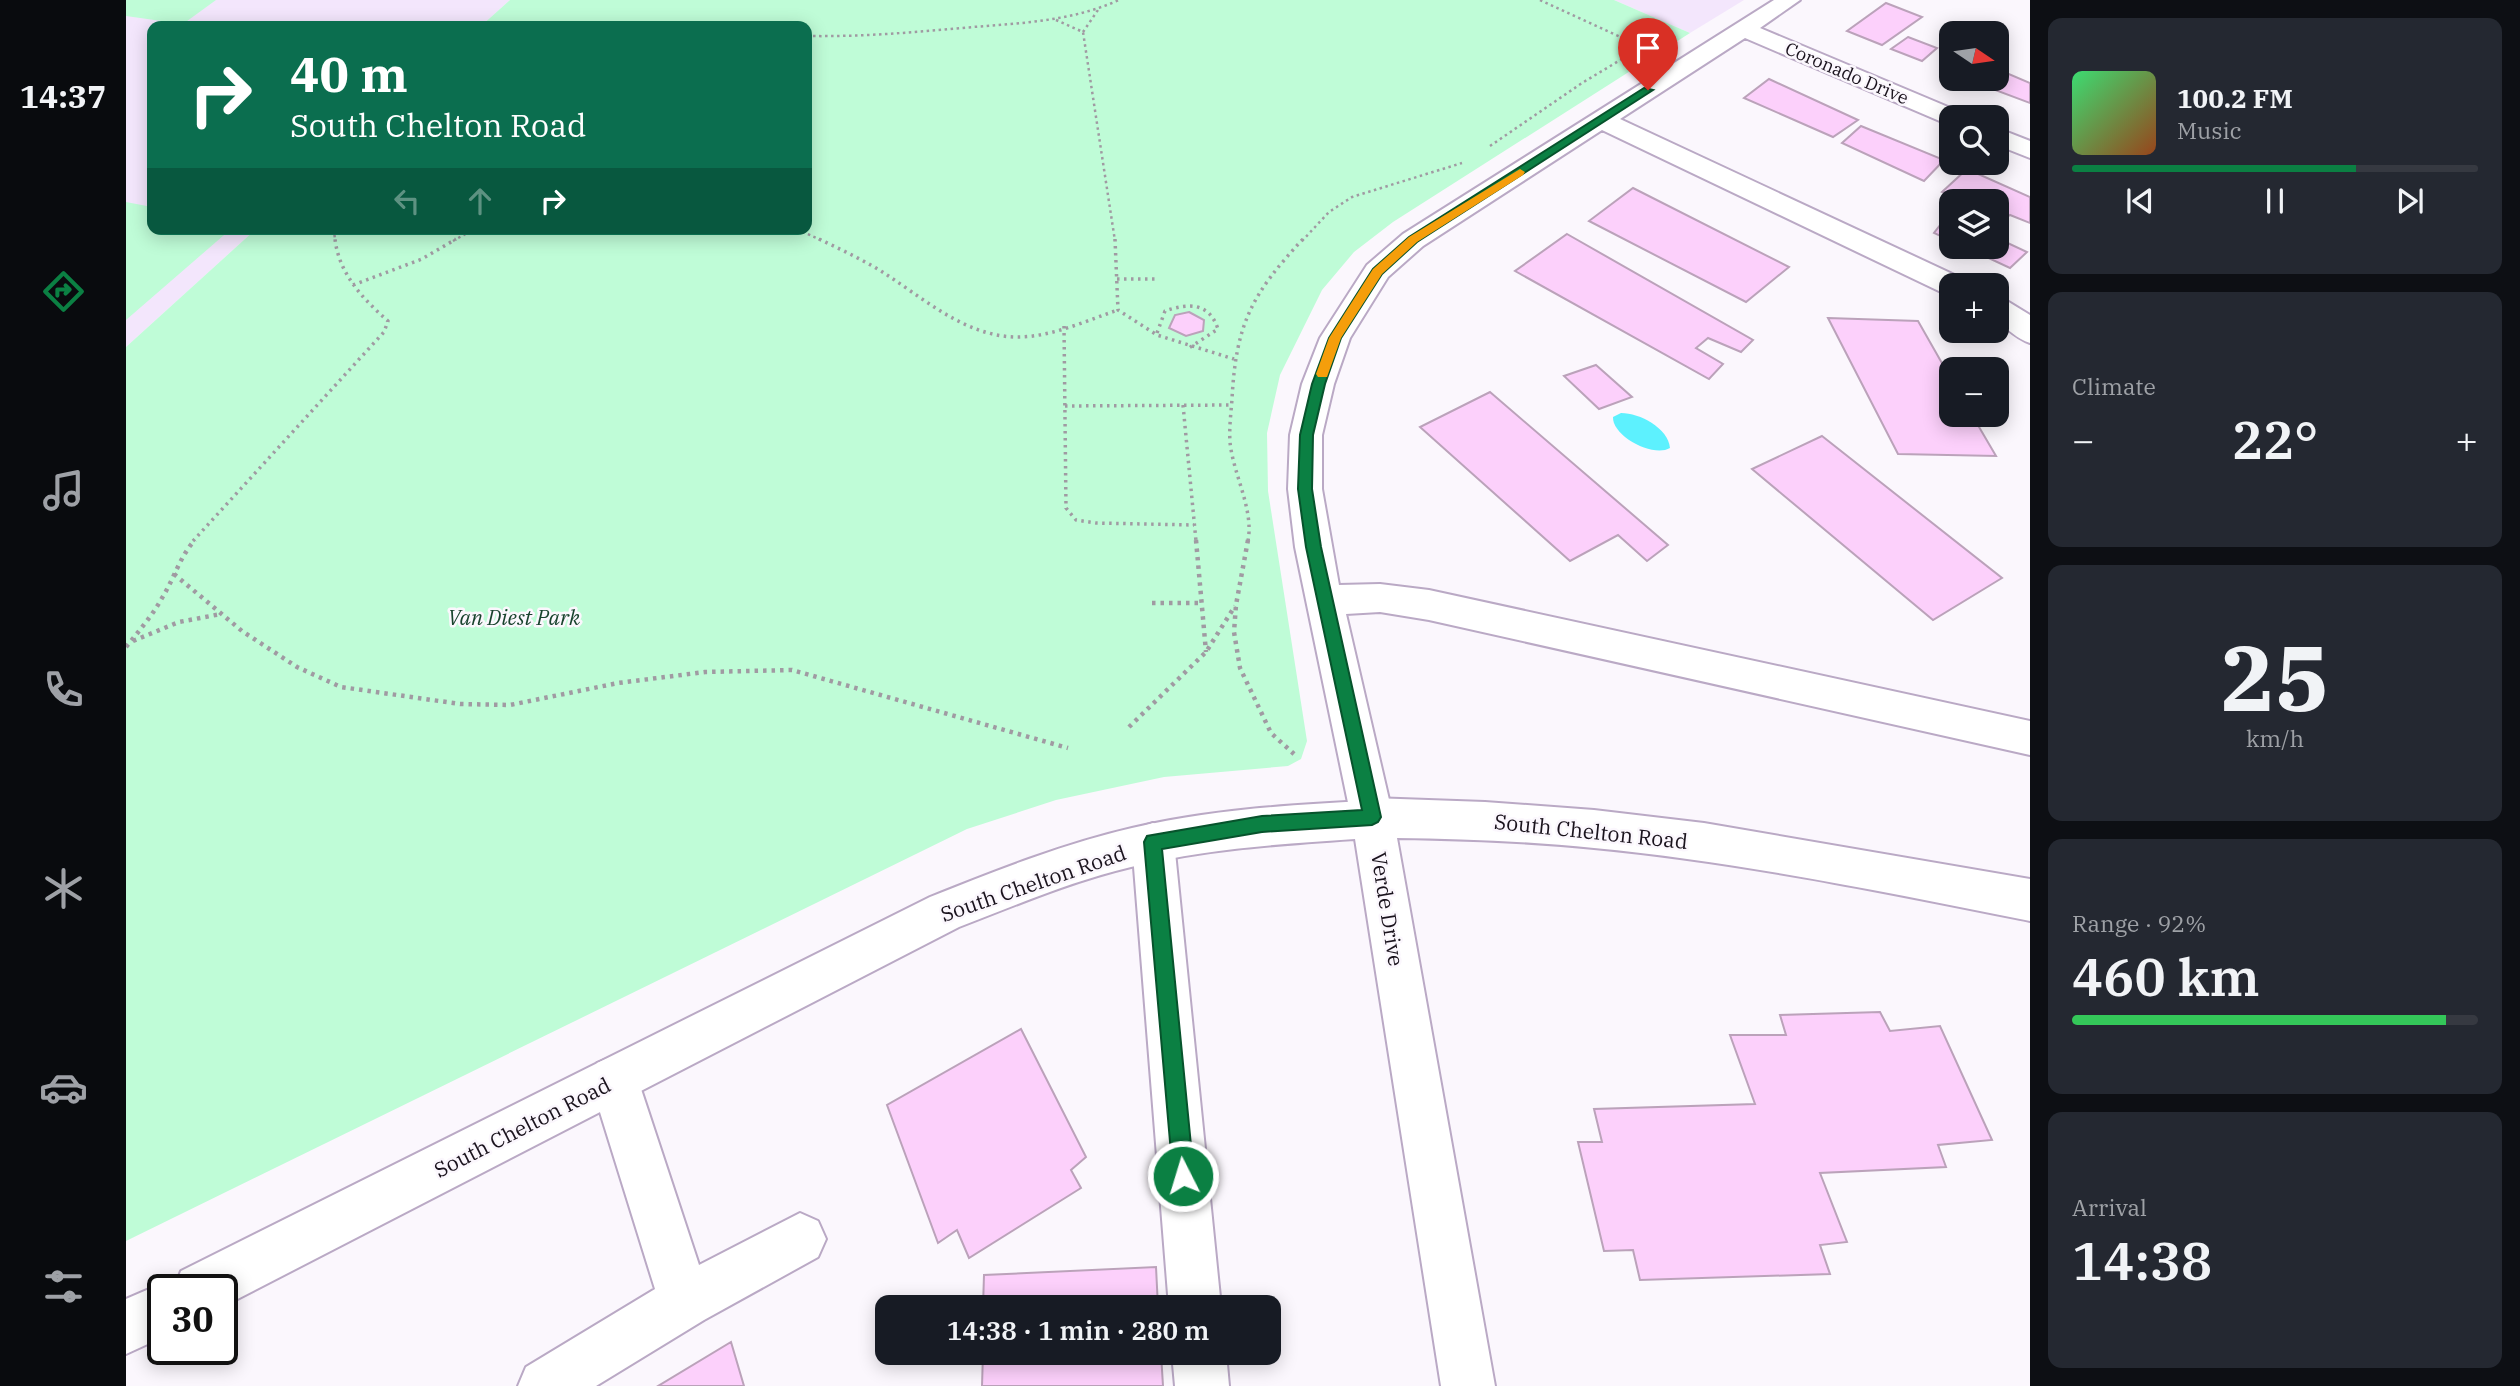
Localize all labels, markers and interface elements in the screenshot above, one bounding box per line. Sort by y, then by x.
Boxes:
pin [1618,18,1678,90]
north arrow [1939,21,2009,91]
map controls [1939,21,2009,427]
icon: arrive [1629,29,1667,67]
street label: Coronado Drive [1782,37,1912,109]
text: 40 m [290,42,408,105]
icon: right [175,49,266,140]
text: 14:37 [20,75,106,117]
text: 100.2 FM [2177,81,2293,115]
text: South Chelton Road [290,104,586,146]
button: search [1939,105,2009,175]
text: Music [2177,115,2242,145]
icon: left [388,182,426,220]
icon: ahead [461,182,499,220]
icon: right [534,182,572,220]
icon: previous [2121,182,2159,220]
icon: pause [2256,182,2294,220]
icon: next [2391,182,2429,220]
button: layers [1939,189,2009,259]
icon: directions [39,267,88,316]
button: + [1939,273,2009,343]
button: − [1939,357,2009,427]
text: Climate [2072,371,2156,401]
text: 22° [2232,406,2318,473]
text: − [2072,415,2095,464]
text: + [2455,415,2478,464]
icon: music [39,466,88,515]
park label: Van Diest Park [448,603,581,631]
text: 25 [2220,618,2330,736]
icon: phone [39,665,88,714]
text: km/h [2246,723,2304,753]
street label: South Chelton Road [1493,807,1689,855]
street label: South Chelton Road [936,838,1130,928]
street label: Verde Drive [1365,850,1411,968]
icon: climate [39,864,88,913]
text: Range · 92% [2072,908,2206,938]
text: 460 km [2072,943,2260,1010]
icon: car [39,1063,88,1112]
street label: South Chelton Road [429,1070,615,1184]
position arrow [1146,1139,1220,1213]
text: Arrival [2072,1192,2147,1222]
text: 14:38 [2072,1227,2212,1294]
icon: filters [39,1262,88,1311]
speed limit sign: 30 [147,1274,238,1365]
text: 14:38 · 1 min · 280 m [947,1313,1209,1347]

